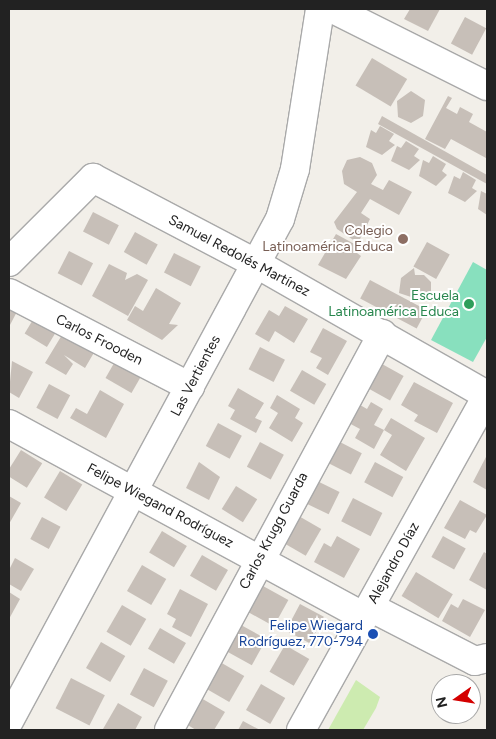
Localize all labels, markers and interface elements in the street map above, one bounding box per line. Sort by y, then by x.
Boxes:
street label: Samuel Redolés Martínez [165,212,313,300]
place label: Colegio Latinoamérica Educa [262,223,393,256]
marker: Colegio Latinoamérica Educa [397,233,409,245]
place label: Escuela Latinoamérica Educa [328,288,459,321]
marker: Escuela Latinoamérica Educa [463,298,475,310]
street label: Carlos Frooden [53,311,145,369]
street label: Las Vertientes [168,333,224,419]
street label: Felipe Wiegand Rodríguez [84,460,236,552]
street label: Carlos Krugg Guarda [236,470,312,592]
street label: Alejandro Díaz [365,519,423,607]
place label: Felipe Wiegard Rodríguez, 770-794 [239,618,363,650]
marker: Felipe Wiegard Rodríguez, 770-794 [367,628,379,640]
north arrow [431,674,481,724]
text: N [432,695,451,709]

